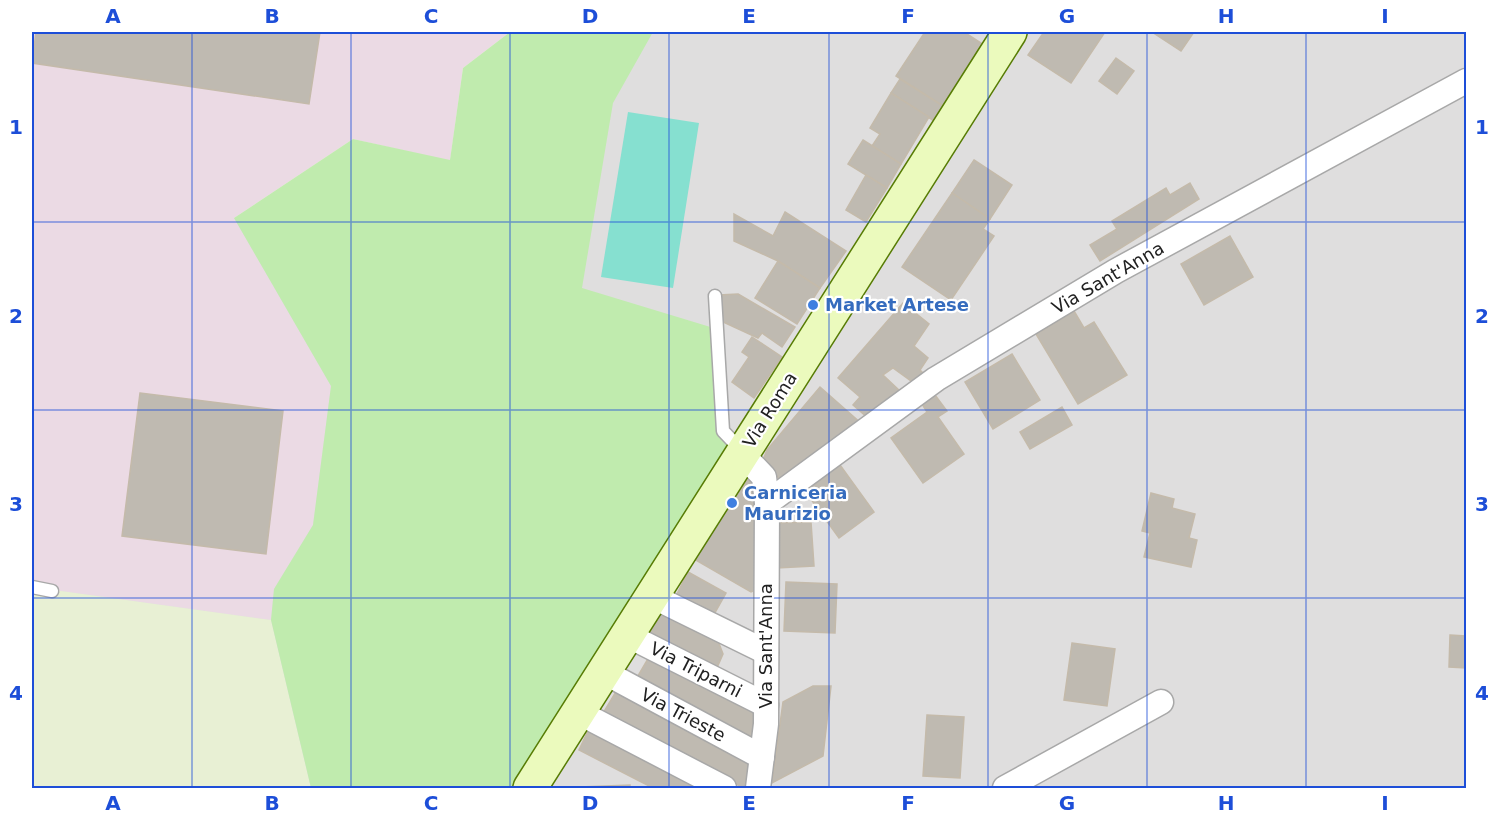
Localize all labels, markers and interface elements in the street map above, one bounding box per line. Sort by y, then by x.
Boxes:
text: A [105,4,121,28]
text: B [264,4,280,28]
text: C [424,4,438,28]
text: D [582,4,598,28]
text: E [742,4,756,28]
text: F [901,4,915,28]
text: G [1059,4,1075,28]
text: H [1218,4,1234,28]
text: I [1381,4,1389,28]
text: 1 [9,115,23,139]
text: 1 [1475,115,1489,139]
street label: Via Sant'Anna [1048,237,1167,318]
place label: Market Artese [825,294,969,315]
marker: Market Artese [806,298,820,312]
text: 2 [9,304,23,328]
text: 2 [1475,304,1489,328]
street label: Via Roma [738,368,801,451]
place label: Carniceria Maurizio [744,482,847,524]
text: 3 [9,492,23,516]
text: 3 [1475,492,1489,516]
marker: Carniceria Maurizio [725,496,739,510]
street label: Via Sant'Anna [755,583,776,709]
street label: Via Triparni [647,637,746,702]
text: 4 [9,681,23,705]
text: 4 [1475,681,1489,705]
street label: Via Trieste [637,683,729,746]
text: A [105,791,121,815]
text: B [264,791,280,815]
text: C [424,791,438,815]
text: D [582,791,598,815]
text: E [742,791,756,815]
text: F [901,791,915,815]
text: G [1059,791,1075,815]
text: H [1218,791,1234,815]
text: I [1381,791,1389,815]

